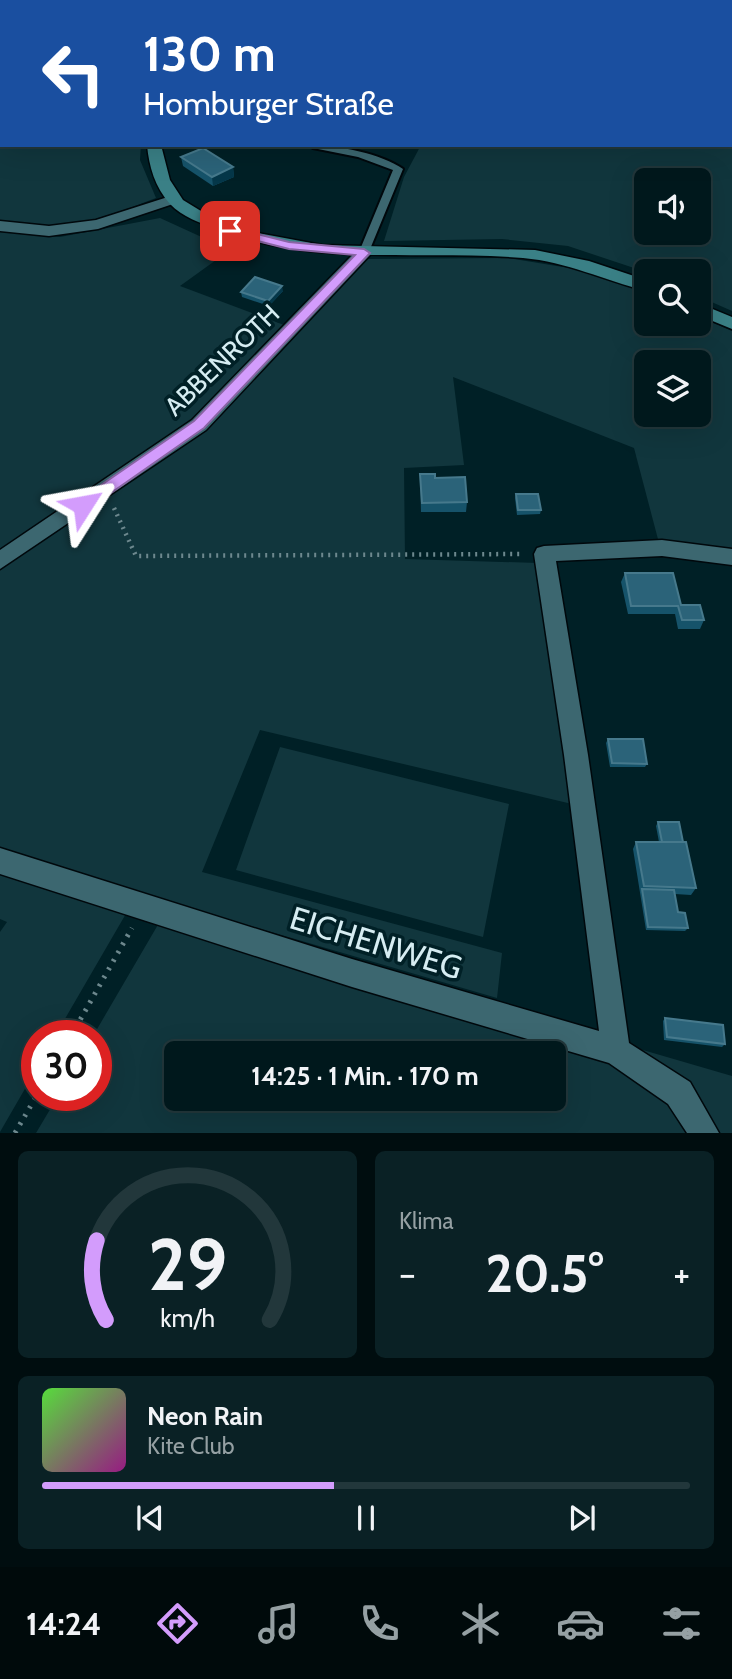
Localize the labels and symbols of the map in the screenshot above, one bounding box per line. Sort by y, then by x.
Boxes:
pin [200,201,260,261]
street label: ABBENROTH [158,297,286,423]
position arrow [46,468,120,542]
street label: EICHENWEG [286,898,467,987]
speed limit sign: 30 [21,1020,112,1111]

